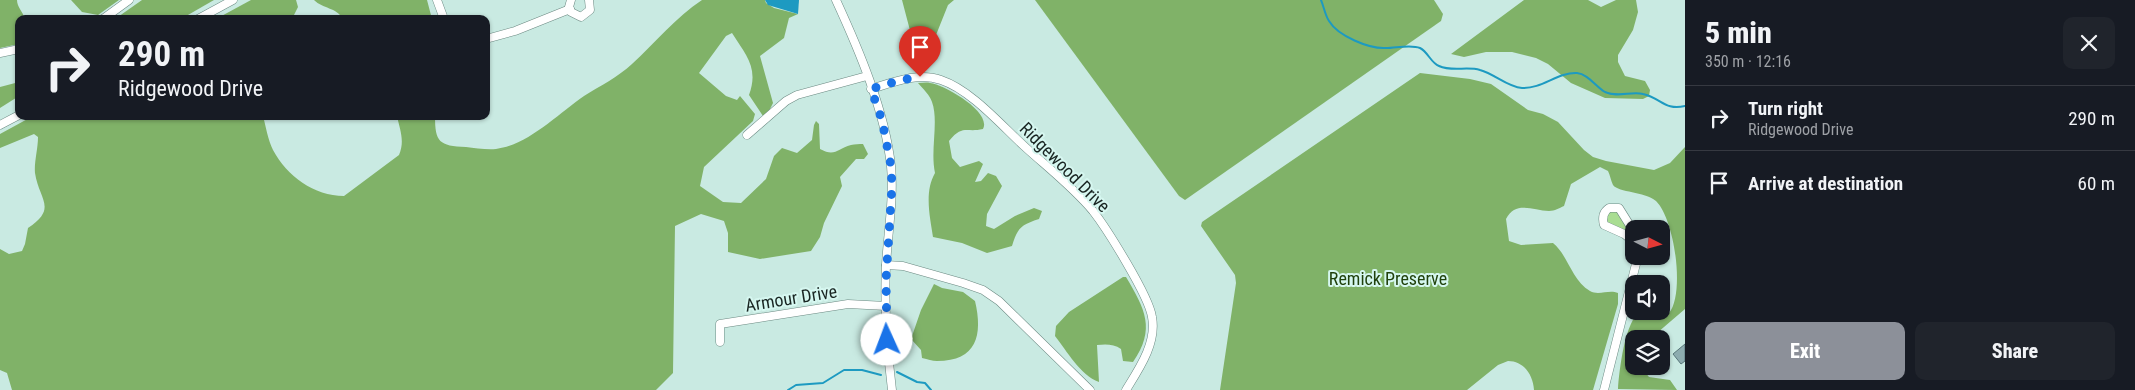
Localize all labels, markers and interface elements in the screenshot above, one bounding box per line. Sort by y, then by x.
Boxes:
text: 5 min [1705,15,1772,50]
button: close [2063,17,2115,69]
pin [899,26,941,77]
icon: arrive [906,33,934,61]
text: 290 m [118,34,205,75]
icon: right [35,35,100,100]
text: 350 m · 12:16 [1705,52,1791,71]
text: Ridgewood Drive [118,76,263,101]
text: Turn right [1748,97,1823,120]
icon: right [1705,104,1733,132]
text: 290 m [2068,107,2115,130]
street label: Ridgewood Drive [1016,118,1114,216]
text: Ridgewood Drive [1748,120,1853,139]
icon: arrive [1705,169,1733,197]
text: Arrive at destination [1748,172,1903,195]
text: 60 m [2078,172,2115,195]
north arrow [1625,220,1670,265]
map controls [1625,220,1670,375]
park label: Remick Preserve [1329,268,1447,289]
button: sound [1625,275,1670,320]
street label: Armour Drive [744,280,838,316]
position arrow [860,313,912,365]
button: Exit [1705,322,1905,380]
button: Share [1915,322,2115,380]
button: layers [1625,330,1670,375]

